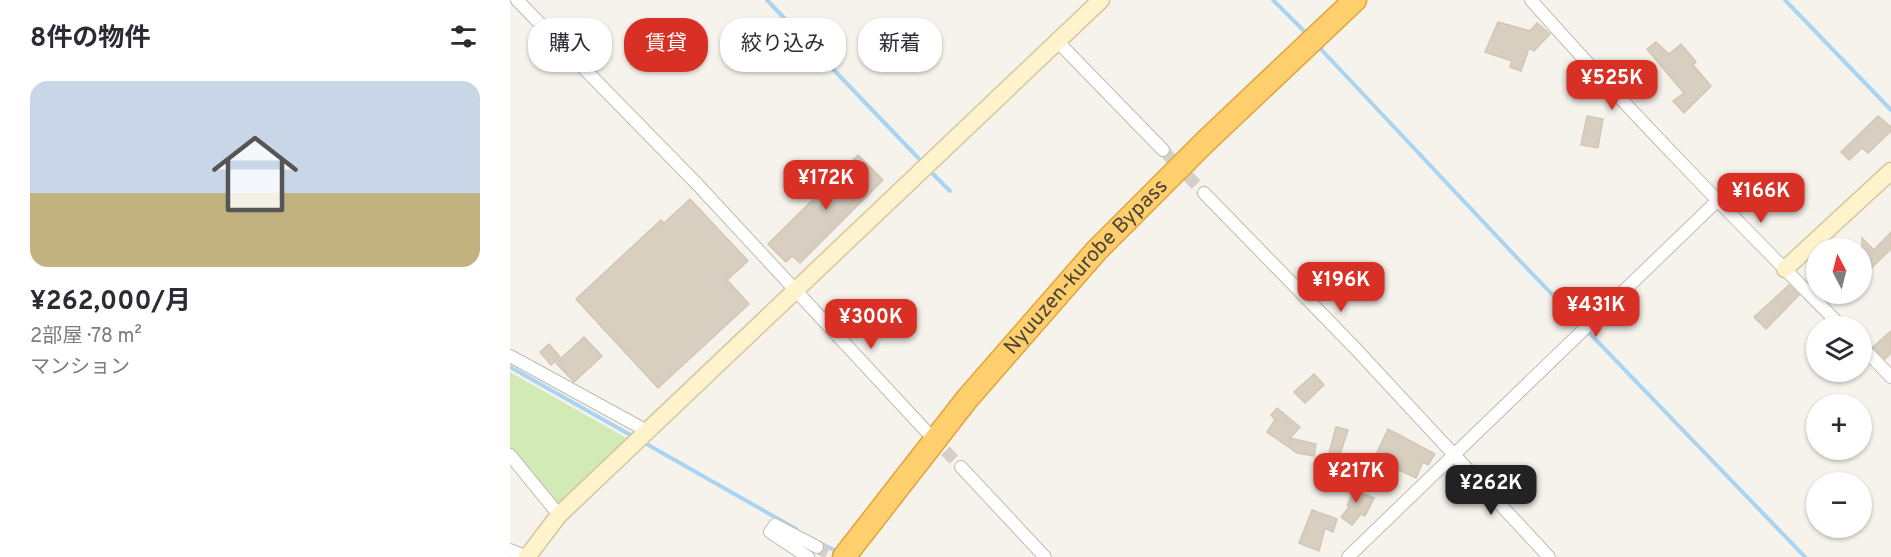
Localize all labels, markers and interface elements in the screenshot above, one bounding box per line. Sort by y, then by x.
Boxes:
chip: 購入 [528,18,612,72]
chip: 賃貸 [624,18,708,72]
chip: 絞り込み [720,18,846,72]
chip: 新着 [858,18,942,72]
icon: filters [447,20,480,53]
text: 8件の物件 [30,23,150,56]
pin: ¥525K [1570,60,1654,111]
text: ¥525K [1581,66,1643,92]
icon: home [201,120,309,228]
pin: ¥172K [784,160,868,211]
text: ¥172K [798,166,854,192]
street label: Nyuuzen-kurobe Bypass [998,173,1174,361]
pin: ¥166K [1719,173,1803,224]
text: ¥166K [1732,179,1790,205]
north arrow [1806,238,1872,304]
map controls [1806,238,1872,538]
pin: ¥196K [1299,262,1383,313]
text: ¥196K [1312,268,1370,294]
text: ¥262,000/月 [30,286,191,319]
pin: ¥431K [1554,287,1638,338]
text: ¥431K [1566,293,1626,319]
pin: ¥300K [829,299,913,350]
text: ¥300K [839,305,903,331]
button: layers [1806,316,1872,382]
text: 2部屋 · 78 m² [30,324,142,350]
text: マンション [30,355,130,381]
button: + [1806,394,1872,460]
pin: ¥217K [1314,453,1398,504]
text: ¥217K [1327,459,1385,485]
pin: ¥262K [1449,465,1533,516]
text: ¥262K [1459,471,1523,497]
button: − [1806,472,1872,538]

